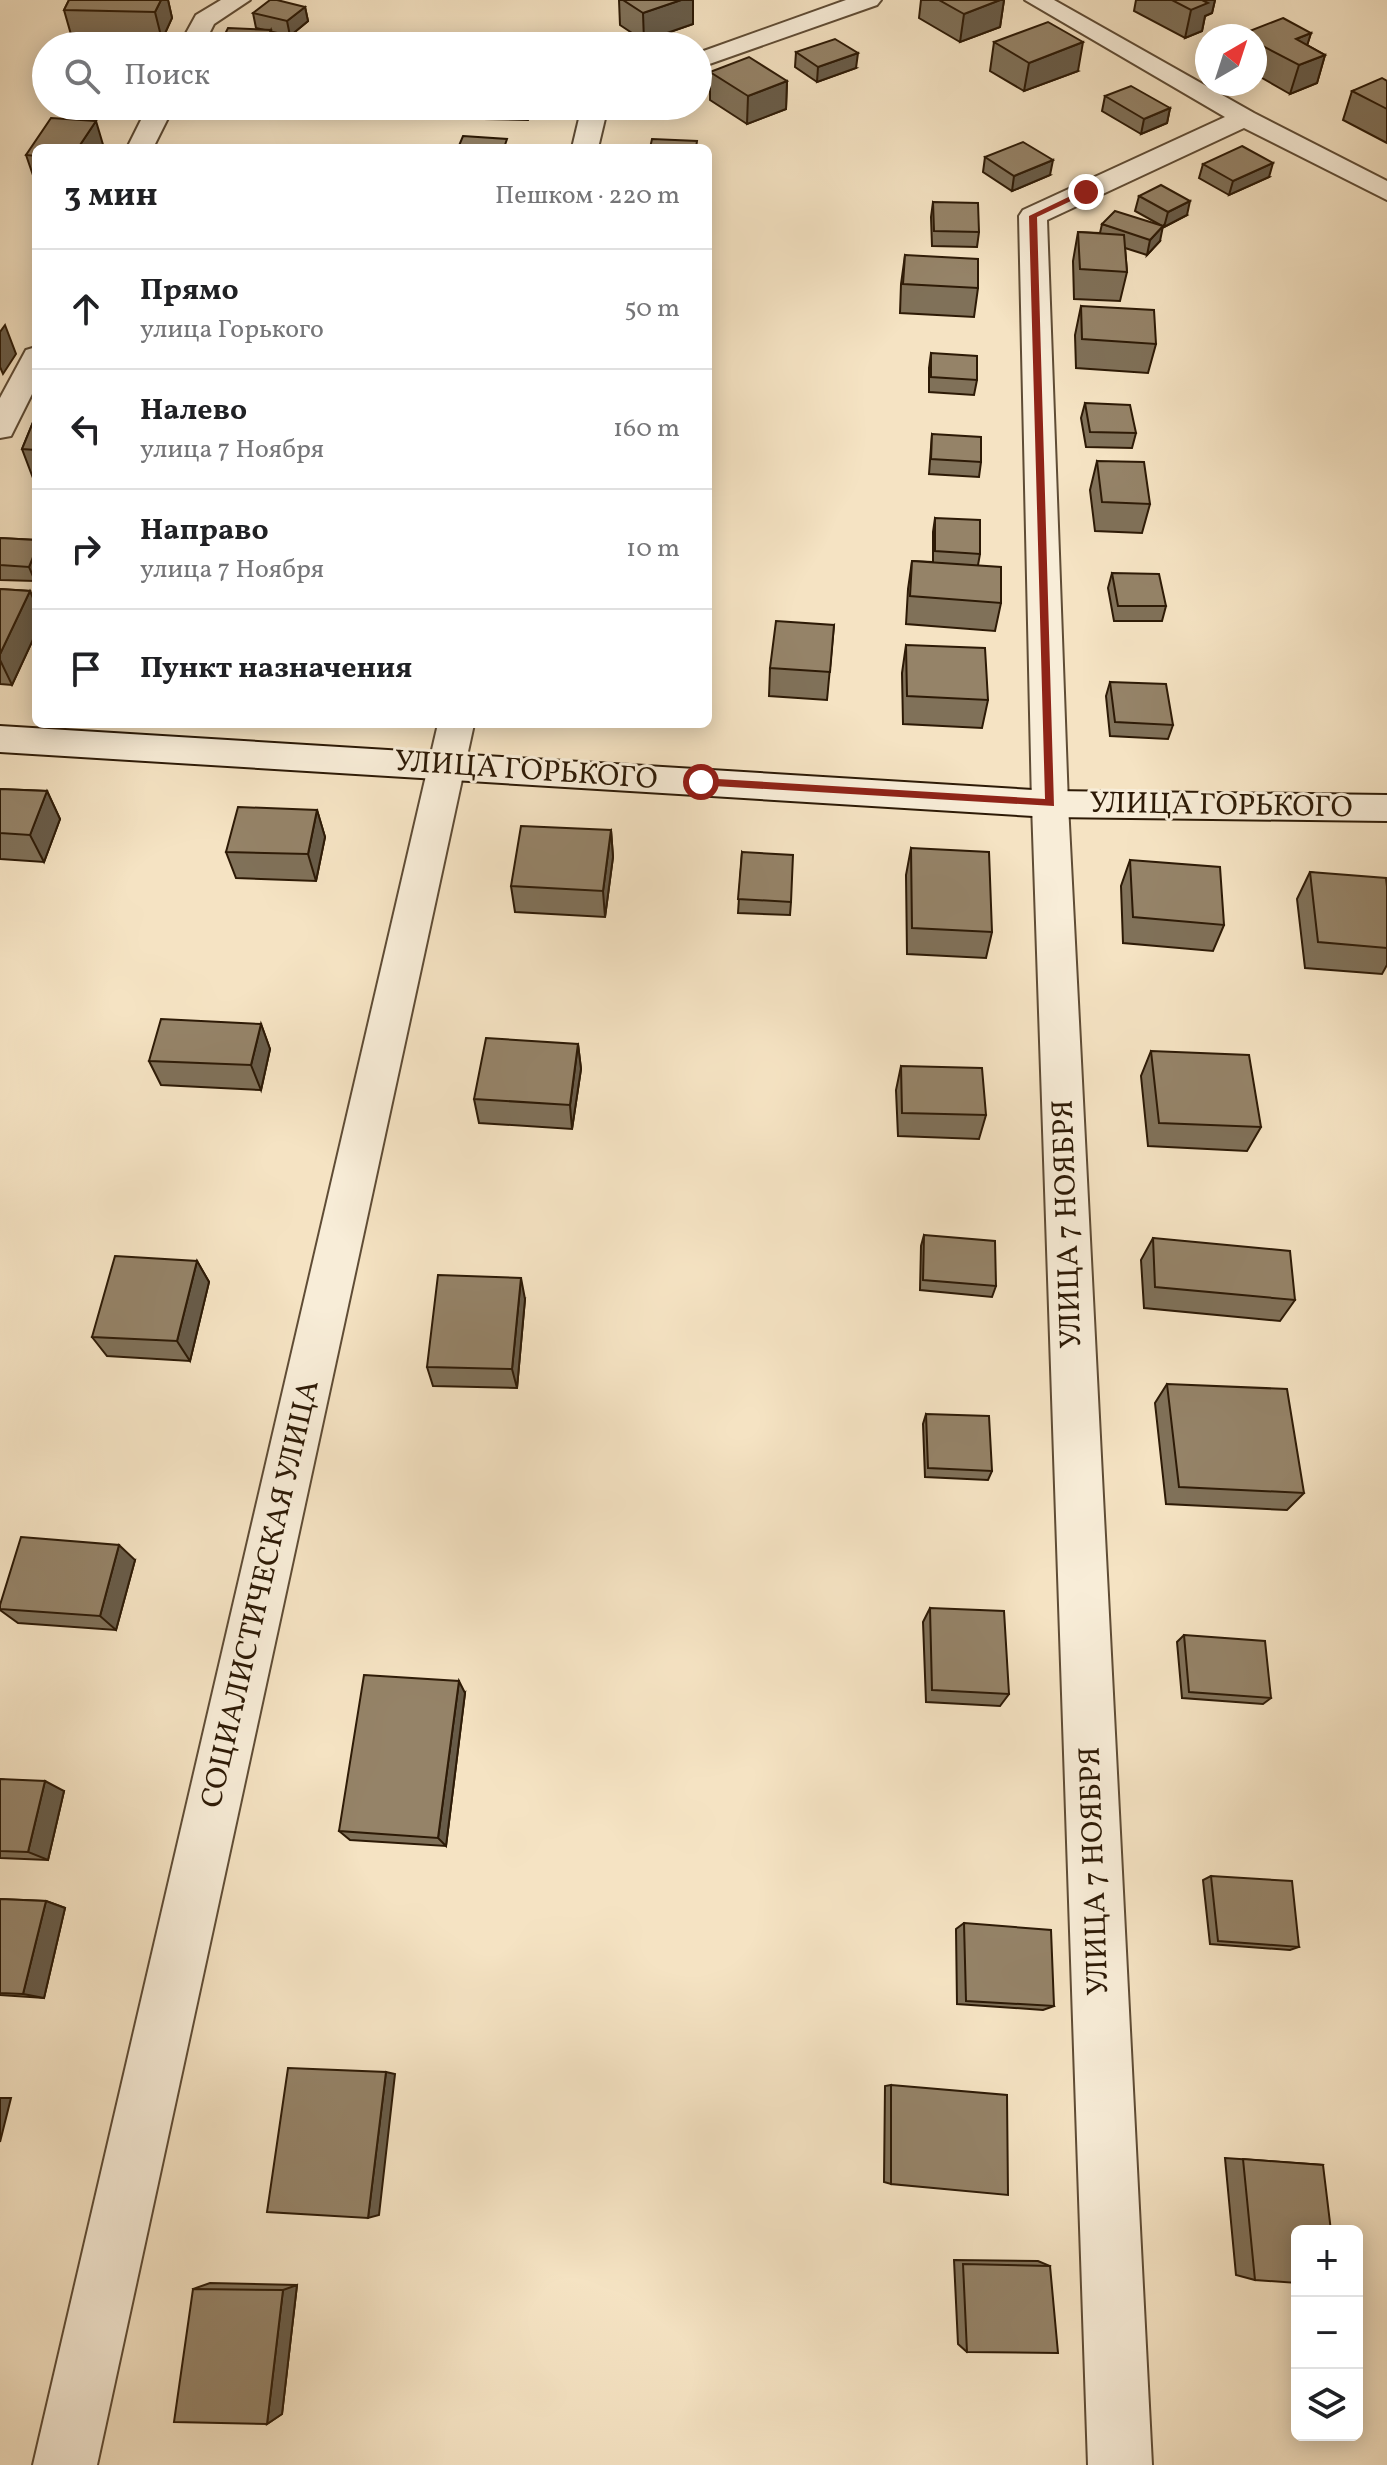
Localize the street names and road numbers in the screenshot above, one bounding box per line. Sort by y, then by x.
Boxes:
street label: УЛИЦА ГОРЬКОГО [393,741,659,801]
street label: УЛИЦА ГОРЬКОГО [1089,783,1353,829]
street label: УЛИЦА 7 НОЯБРЯ [1043,1099,1093,1349]
street label: СОЦИАЛИСТИЧЕСКАЯ УЛИЦА [191,1376,331,1812]
street label: УЛИЦА 7 НОЯБРЯ [1070,1746,1120,1996]

